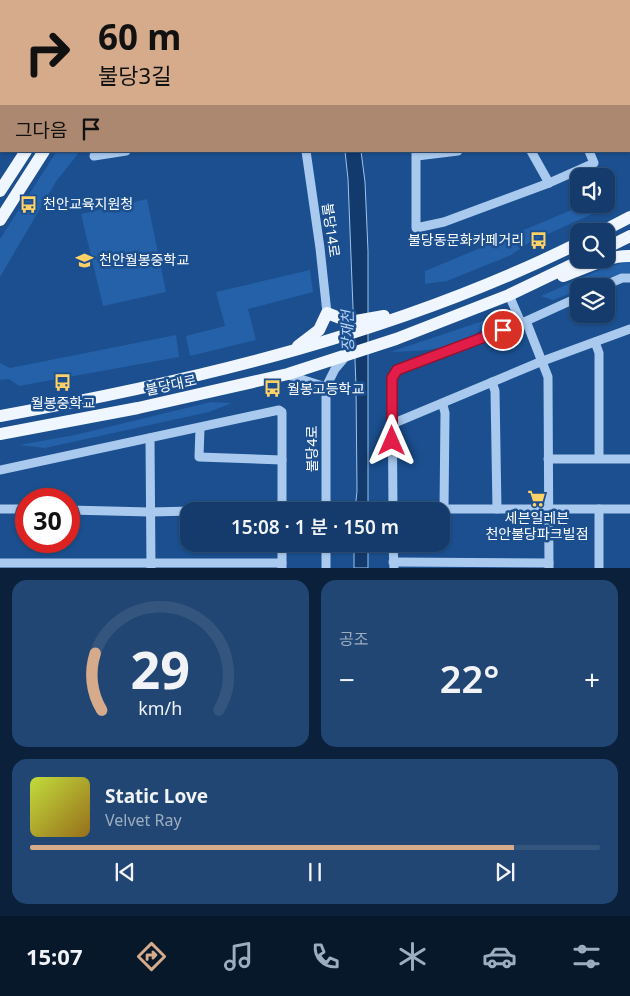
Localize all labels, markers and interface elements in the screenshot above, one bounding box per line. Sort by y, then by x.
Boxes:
text: 60 m [98,13,181,60]
icon: right [15,20,80,85]
text: 불당3길 [98,60,171,90]
icon: arrive [77,115,105,143]
text: 그다음 [15,117,67,143]
map controls [570,168,615,323]
button: sound [570,168,615,213]
bus stop icon: 천안교육지원청 [19,194,39,214]
place label: 천안교육지원청 [43,194,133,213]
street label: 불당14로 [318,202,345,258]
button: search [570,223,615,268]
place label: 불당동문화카페거리 [408,230,524,249]
bus stop icon: 불당동문화카페거리 [528,230,548,250]
school or university icon: 천안월봉중학교 [75,250,95,270]
place label: 천안월봉중학교 [99,250,189,269]
button: layers [570,278,615,323]
water label: 장재천 [337,308,357,352]
pin [482,309,524,351]
icon: arrive [489,316,517,344]
street label: 불당대로 [144,370,198,399]
bus stop icon: 월봉중학교 [53,373,73,393]
bus stop icon: 월봉고등학교 [263,379,283,399]
place label: 월봉고등학교 [287,379,364,398]
place label: 월봉중학교 [31,393,95,412]
position arrow [365,414,417,466]
street label: 불당4로 [302,426,321,472]
speed limit sign: 30 [15,488,80,553]
supermarket icon: 세븐일레븐 천안불당파크빌점 [527,488,547,508]
place label: 세븐일레븐 천안불당파크빌점 [485,508,589,543]
text: 15:08 · 1 분 · 150 m [231,514,399,540]
text: 공조 [339,628,368,650]
text: 29 [131,633,190,704]
text: 22° [440,652,499,704]
text: − [339,660,355,698]
text: + [584,660,600,698]
text: km/h [139,696,182,720]
text: Static Love [105,783,208,809]
text: Velvet Ray [105,809,182,831]
icon: previous [111,858,139,886]
icon: pause [301,858,329,886]
icon: next [491,858,519,886]
icon: directions [134,939,169,974]
icon: music [221,939,256,974]
icon: phone [308,939,343,974]
icon: climate [395,939,430,974]
icon: car [482,939,517,974]
icon: filters [569,939,604,974]
text: 15:07 [26,941,82,971]

